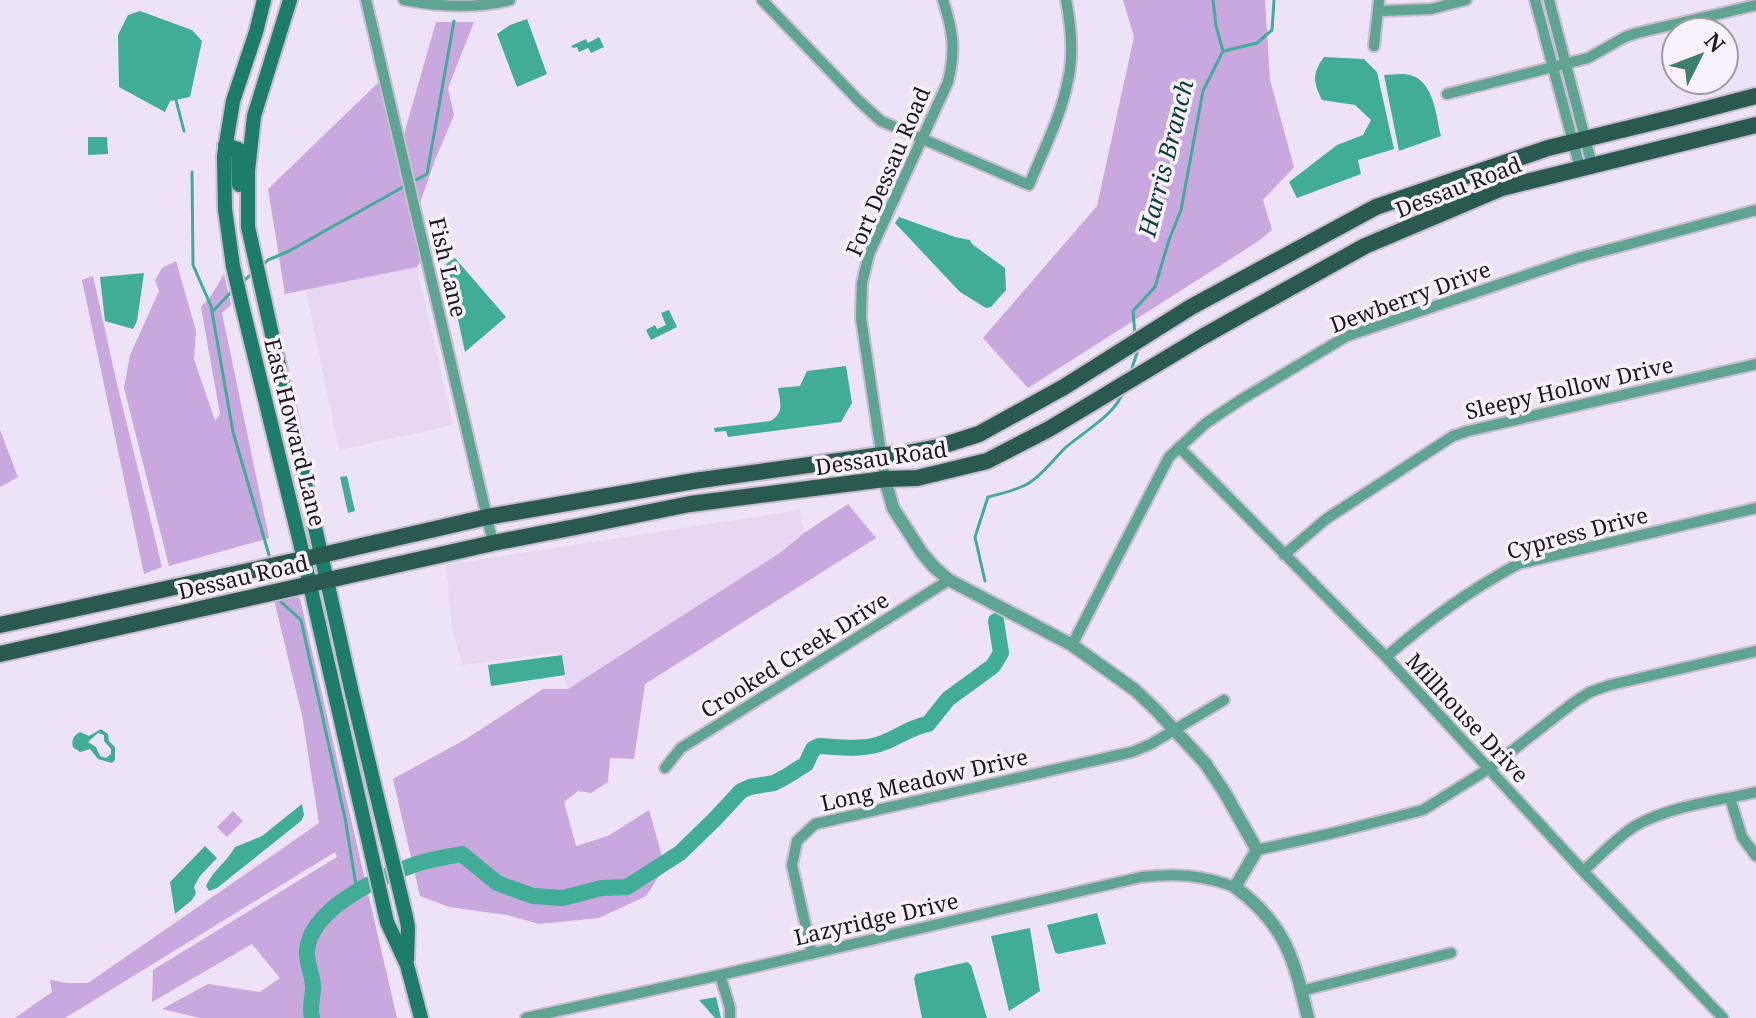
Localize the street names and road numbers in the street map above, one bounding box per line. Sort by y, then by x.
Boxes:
street label: Fort Dessau Road [838,81,936,260]
street label: Dessau Road [1391,148,1526,224]
street label: Fish Lane [423,214,475,320]
street label: Dewberry Drive [1326,253,1494,339]
street label: East Howard Lane [258,335,334,529]
street label: Sleepy Hollow Drive [1462,348,1676,426]
street label: Dessau Road [813,433,949,481]
street label: Cypress Drive [1503,499,1651,565]
street label: Dessau Road [175,546,311,606]
street label: Crooked Creek Drive [694,584,894,724]
street label: Millhouse Drive [1400,646,1536,788]
street label: Long Meadow Drive [817,741,1031,817]
street label: Lazyridge Drive [791,884,961,952]

